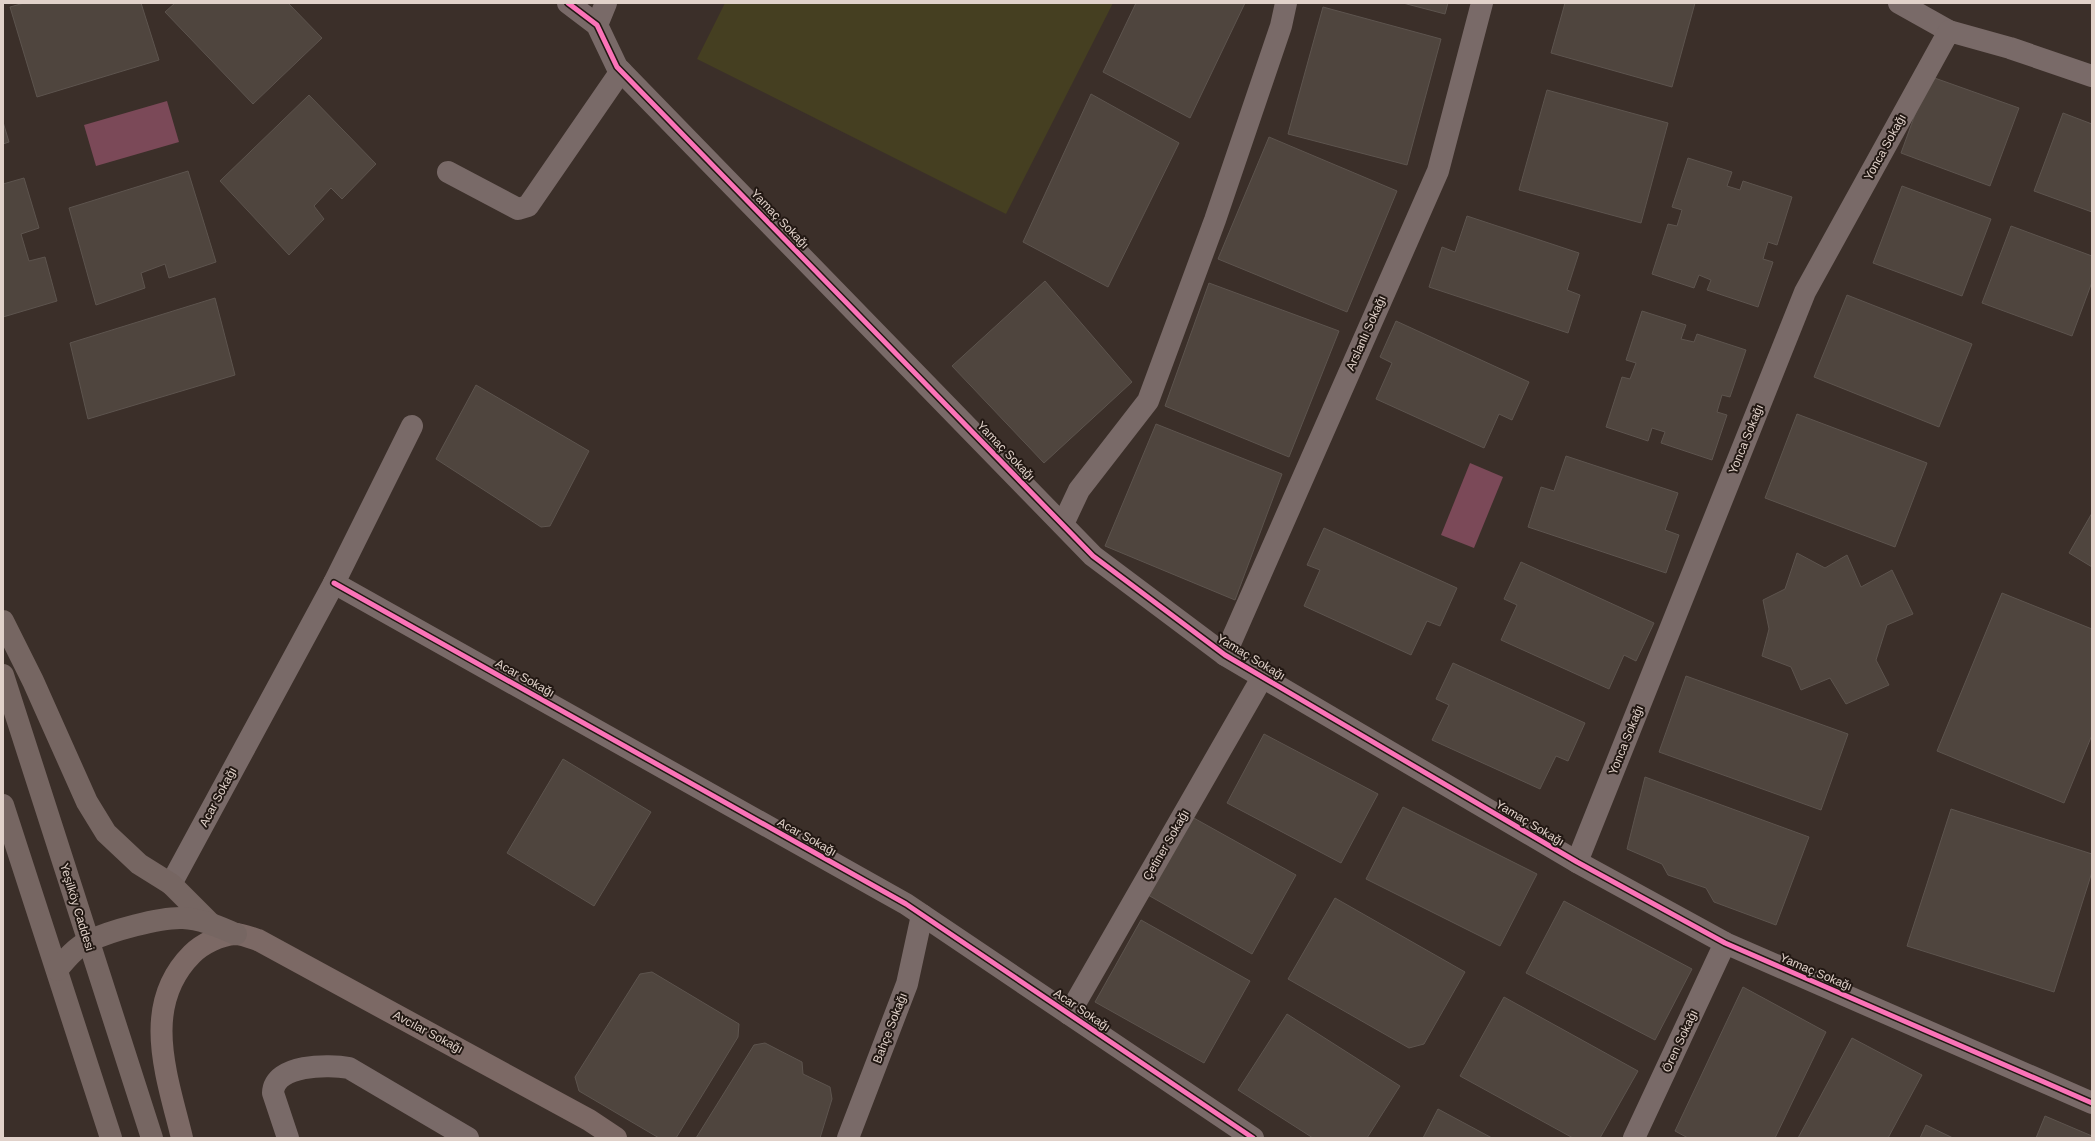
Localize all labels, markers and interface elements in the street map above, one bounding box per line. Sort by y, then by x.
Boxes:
street label: Yonca Sokağı [1861,111,1909,183]
street label: Yamaç Sokağı [748,186,812,252]
street label: Arslanlı Sokağı [1343,293,1389,373]
street label: Yonca Sokağı [1726,402,1766,476]
street label: Yamaç Sokağı [974,418,1038,484]
street label: Yamaç Sokağı [1214,631,1288,683]
street label: Acar Sokağı [493,656,557,700]
street label: Yonca Sokağı [1606,703,1646,777]
street label: Acar Sokağı [196,765,240,829]
street label: Yamaç Sokağı [1493,797,1567,849]
street label: Çetiner Sokağı [1140,807,1192,883]
street label: Acar Sokağı [775,815,839,859]
street label: Yeşilköy Caddesi [57,861,97,953]
street label: Yamaç Sokağı [1778,950,1854,994]
street label: Acar Sokağı [1051,986,1113,1034]
street label: Bahçe Sokağı [870,991,910,1065]
street label: Avcılar Sokağı [391,1008,465,1056]
street label: Ören Sokağı [1659,1008,1701,1074]

